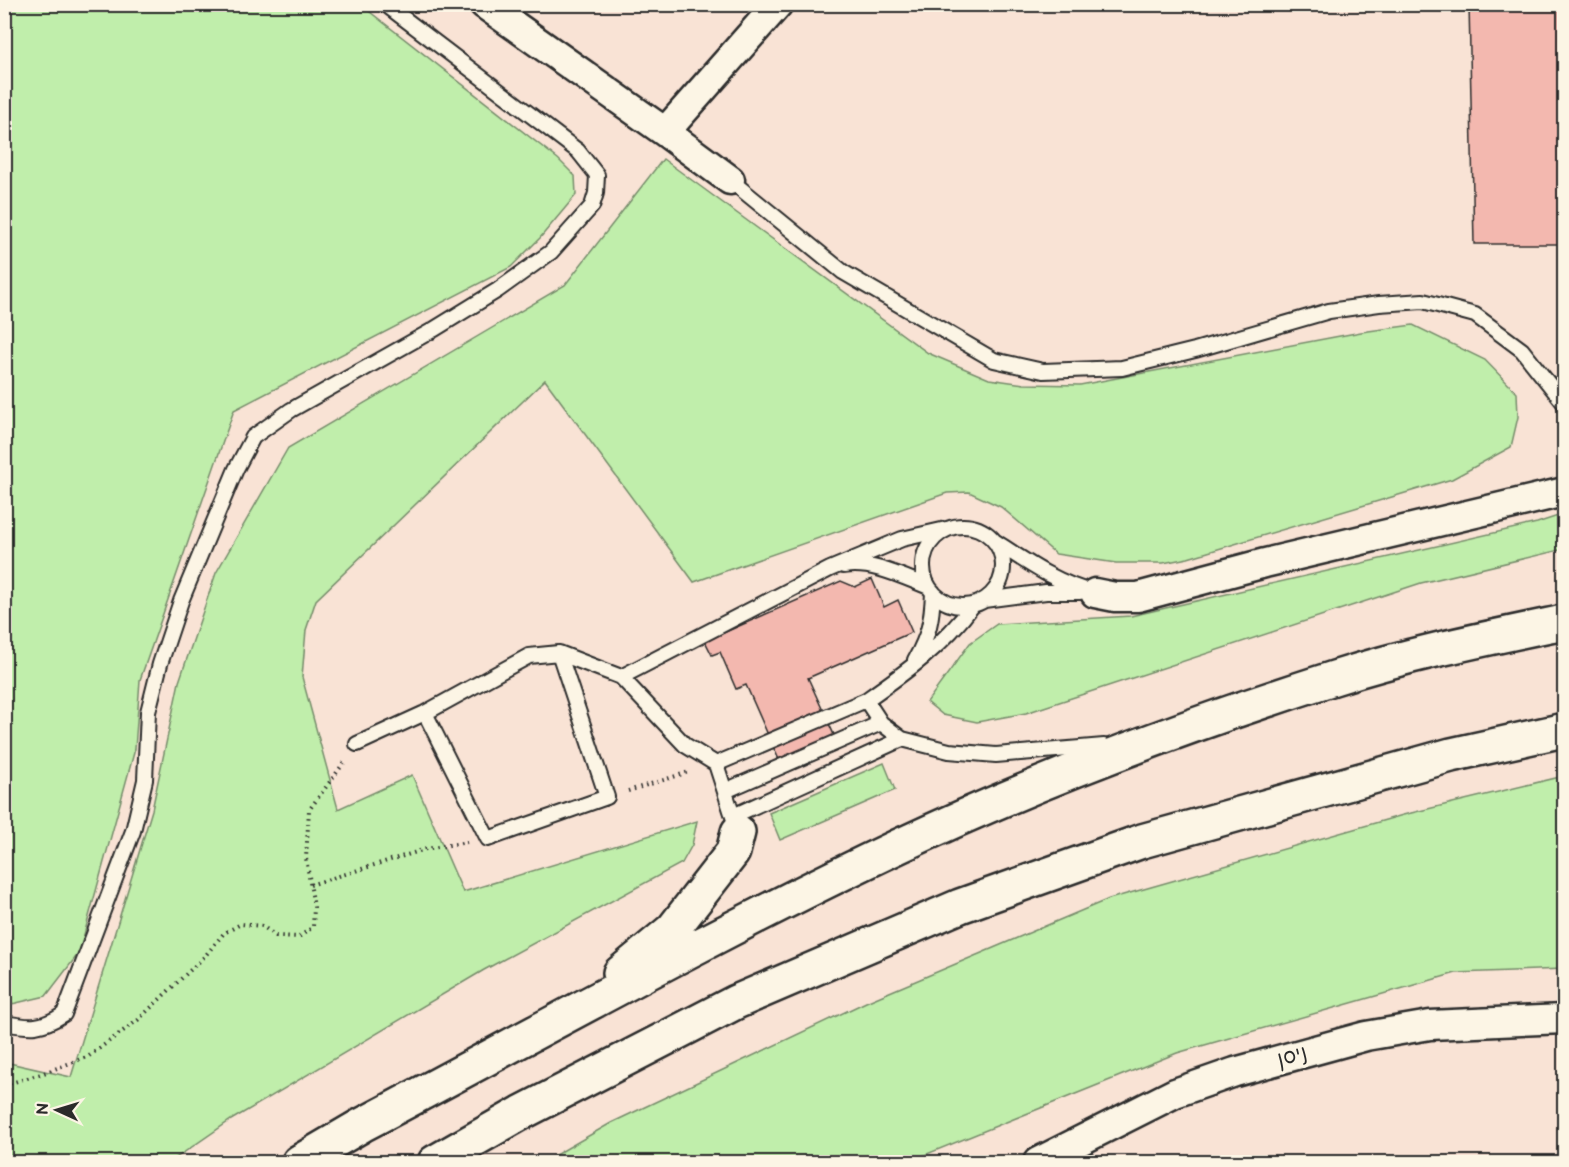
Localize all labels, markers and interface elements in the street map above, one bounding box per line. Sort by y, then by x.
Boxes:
street label: ניסן [1274,1040,1310,1072]
north arrow [27,1080,87,1140]
text: N [34,1102,53,1116]

